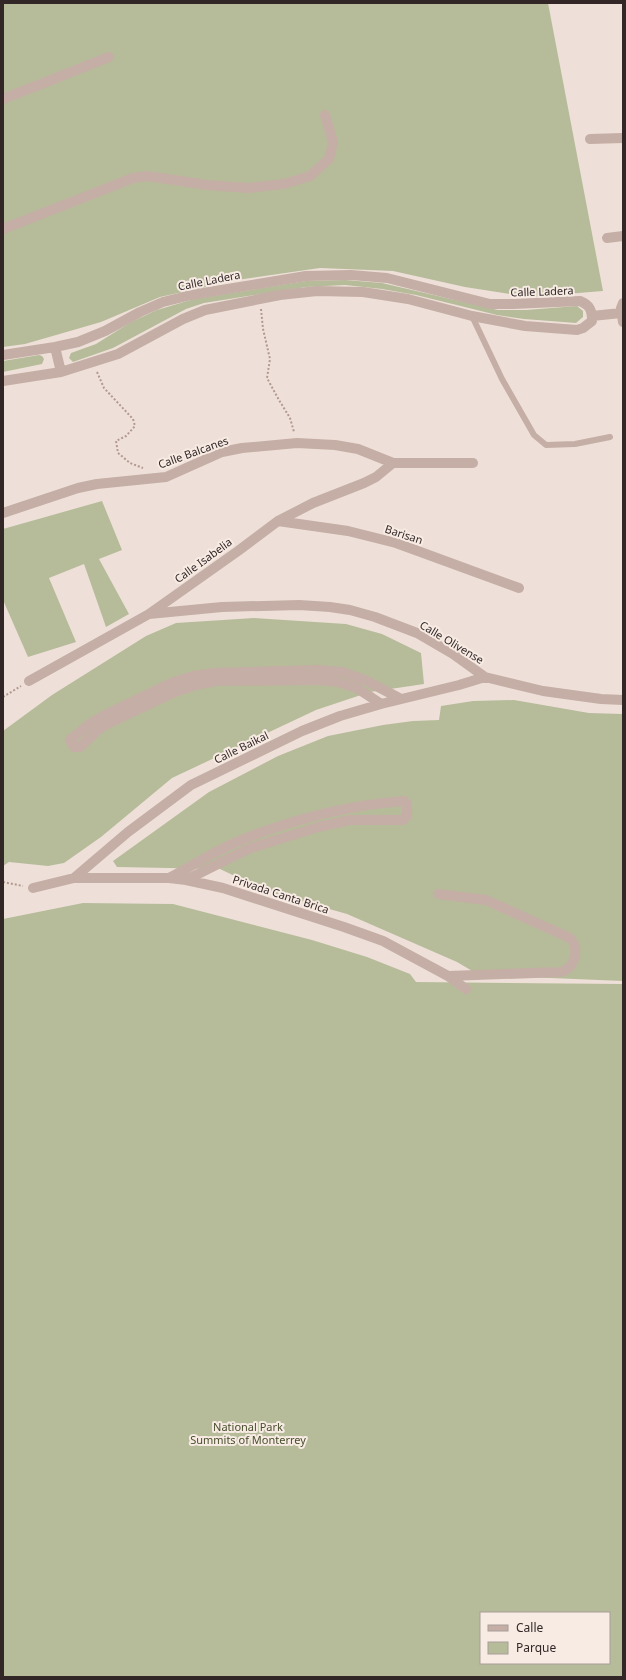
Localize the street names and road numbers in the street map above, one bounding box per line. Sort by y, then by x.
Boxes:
street label: Calle Ladera [177,267,241,293]
street label: Calle Ladera [510,282,574,300]
street label: Calle Balcanes [156,432,230,472]
street label: Barisan [383,521,425,547]
street label: Calle Isabelia [171,534,235,586]
street label: Calle Olivense [417,617,487,667]
street label: Calle Baikal [211,727,271,767]
street label: Privada Canta Brica [231,871,331,917]

